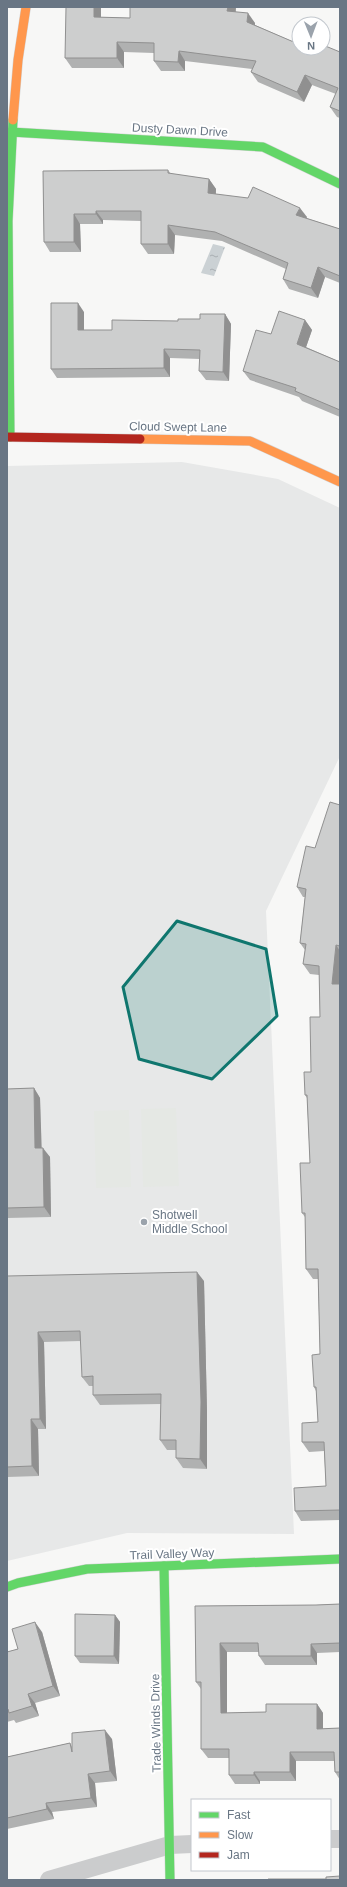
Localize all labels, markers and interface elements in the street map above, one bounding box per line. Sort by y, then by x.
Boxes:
north arrow [291,16,331,56]
text: N [307,40,315,52]
street label: Dusty Dawn Drive [132,120,229,140]
street label: Cloud Swept Lane [129,419,227,435]
place label: Shotwell Middle School [152,1208,227,1236]
marker: Shotwell Middle School [139,1217,149,1227]
street label: Trail Valley Way [129,1546,215,1562]
street label: Trade Winds Drive [148,1673,164,1773]
legend [191,1799,331,1871]
text: Fast [227,1808,251,1822]
text: Slow [227,1828,253,1842]
text: Jam [227,1848,250,1862]

